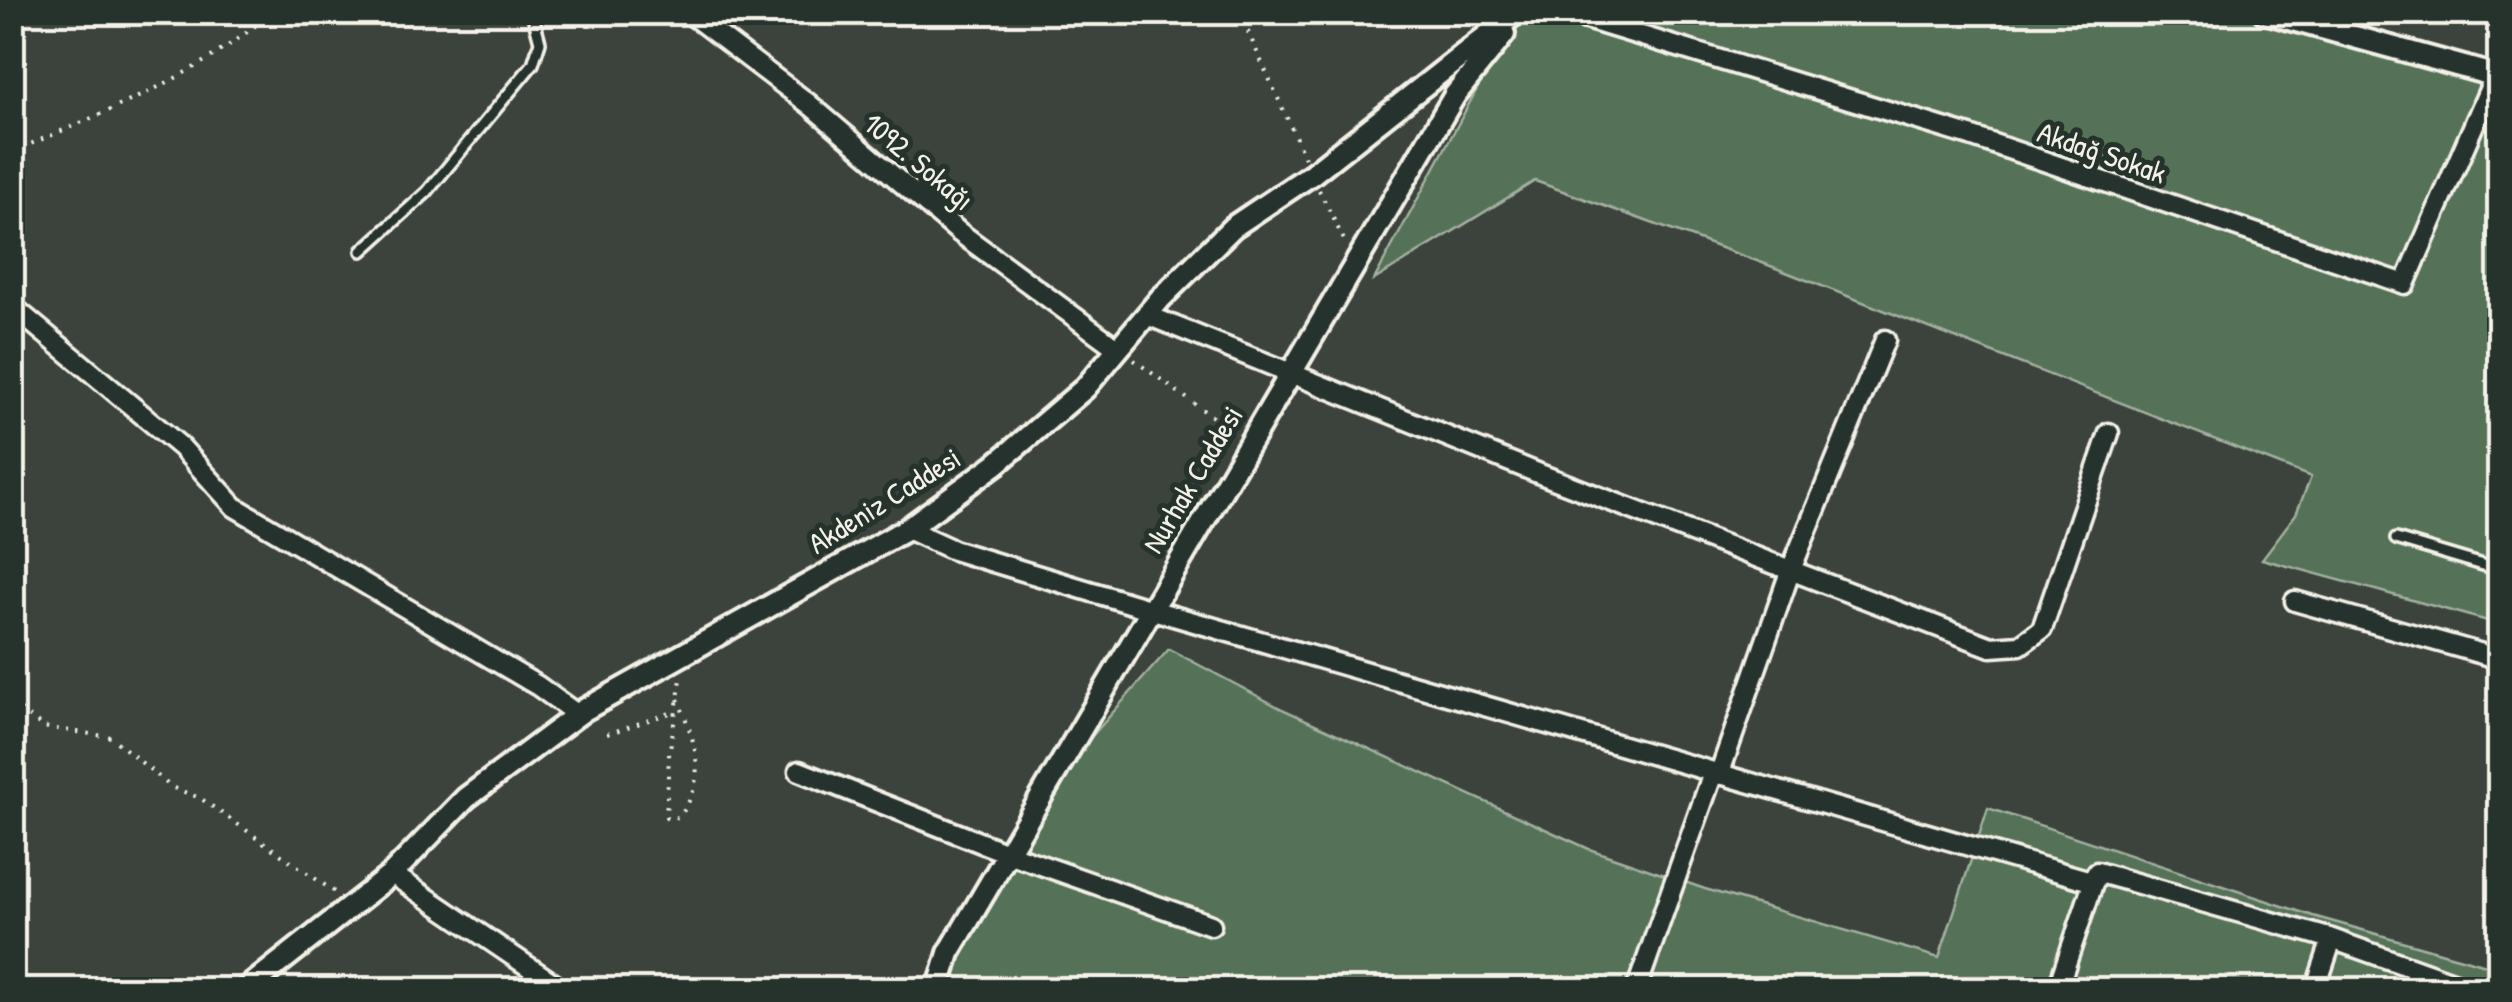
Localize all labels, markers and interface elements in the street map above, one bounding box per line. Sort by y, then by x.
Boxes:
street label: 1092. Sokağı [855,103,983,219]
street label: Akdağ Sokak [2032,111,2172,193]
street label: Nurhak Caddesi [1132,398,1252,560]
street label: Akdeniz Caddesi [800,437,968,563]

